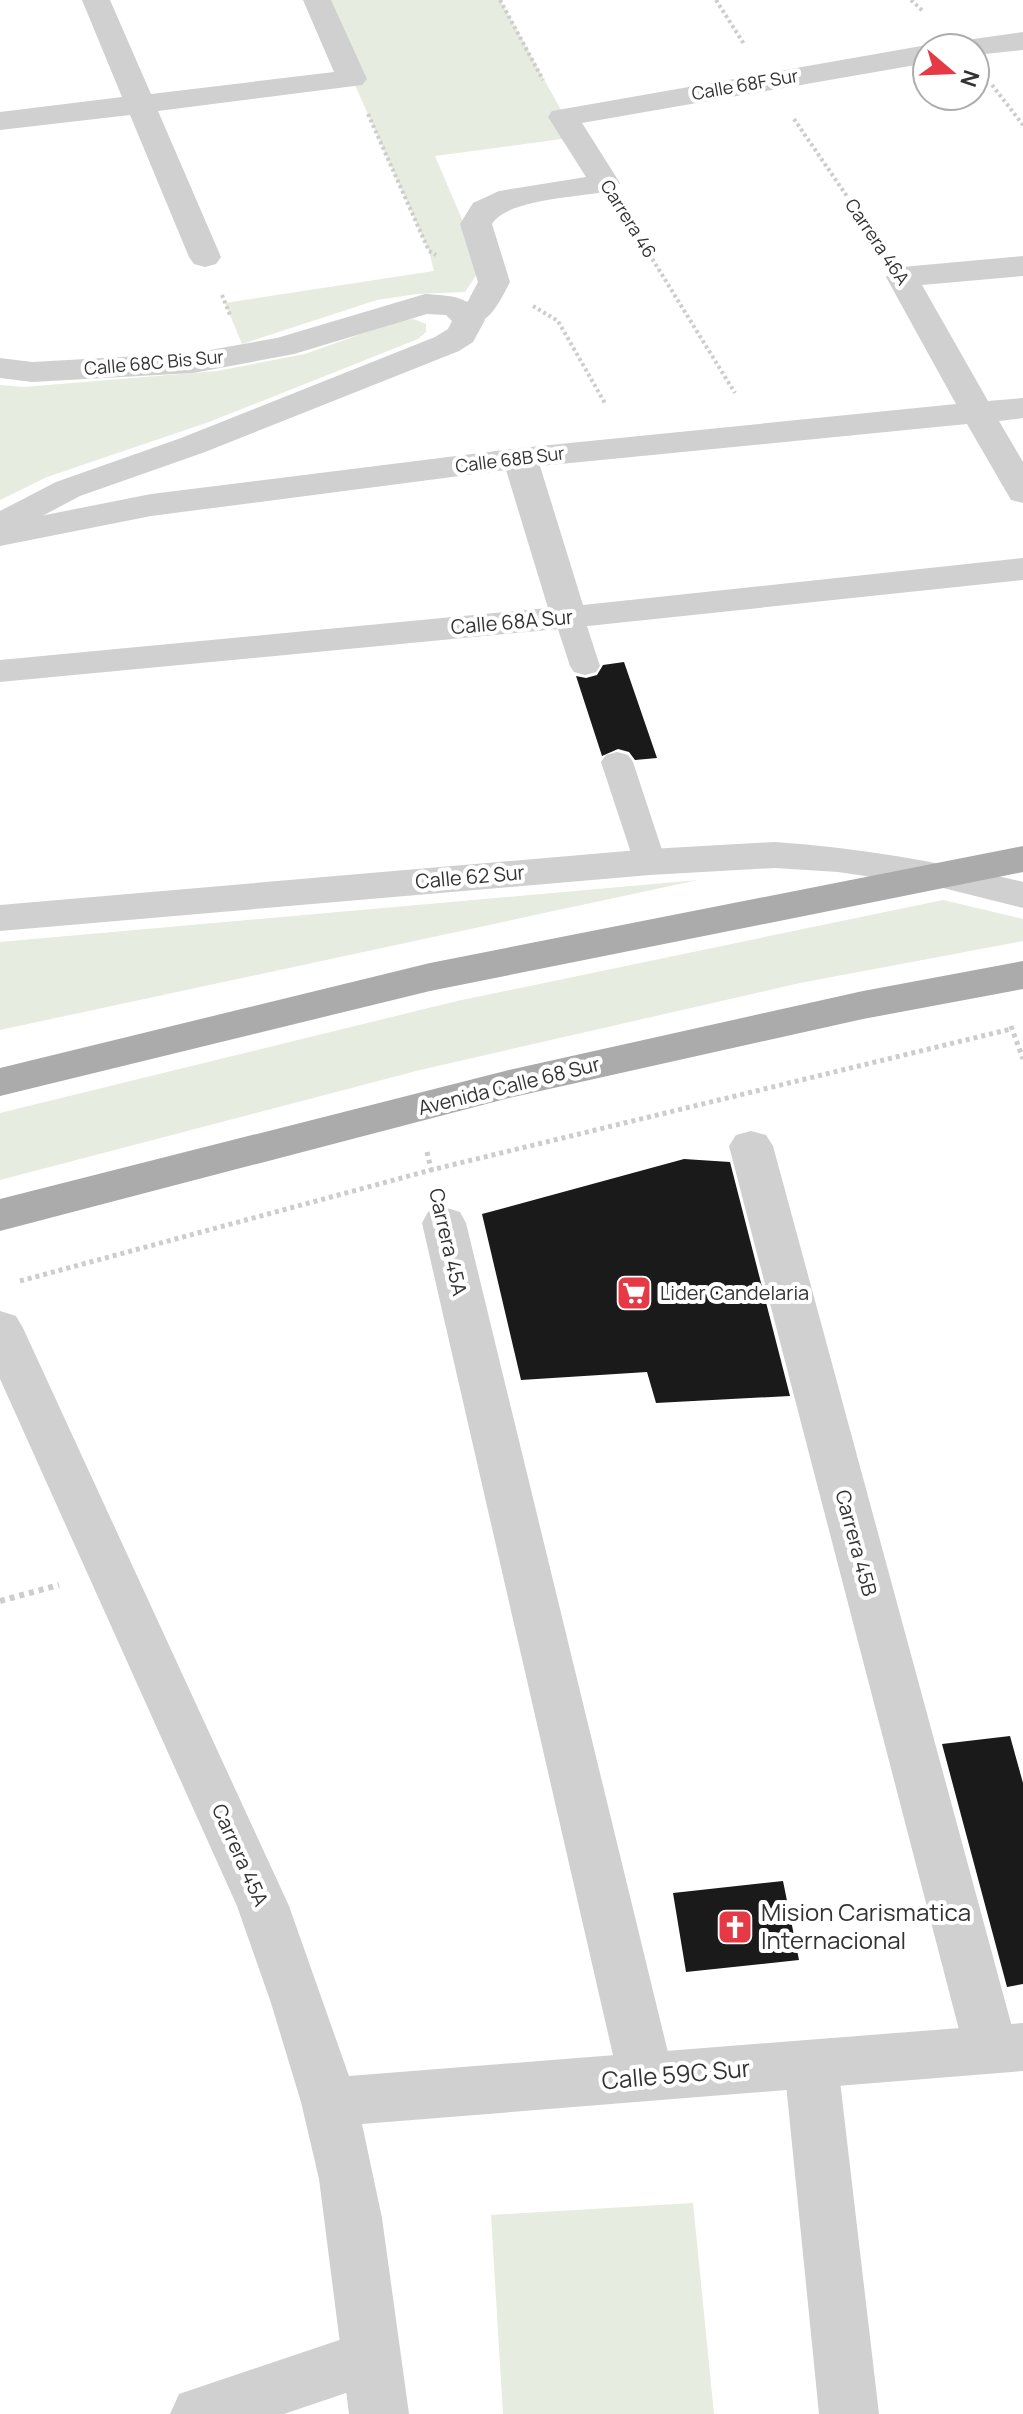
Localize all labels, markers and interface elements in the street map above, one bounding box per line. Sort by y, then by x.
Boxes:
north arrow [911,32,991,112]
street label: Calle 68F Sur [690,63,801,105]
text: N [953,66,987,91]
street label: Carrera 46 [595,175,662,262]
street label: Carrera 46A [840,194,916,290]
street label: Calle 68C Bis Sur [83,344,225,380]
street label: Calle 68B Sur [454,440,566,478]
street label: Calle 68A Sur [450,603,574,640]
street label: Calle 62 Sur [414,858,526,895]
street label: Avenida Calle 68 Sur [415,1050,603,1121]
street label: Carrera 45A [423,1186,474,1298]
supermarket icon: Lider Candelaria [615,1274,653,1312]
place label: Lider Candelaria [660,1279,809,1306]
street label: Carrera 45B [829,1487,884,1599]
street label: Carrera 45A [206,1799,275,1910]
place label: Mision Carismatica Internacional [761,1895,971,1956]
church icon: Mision Carismatica Internacional [716,1908,754,1946]
street label: Calle 59C Sur [600,2051,752,2096]

